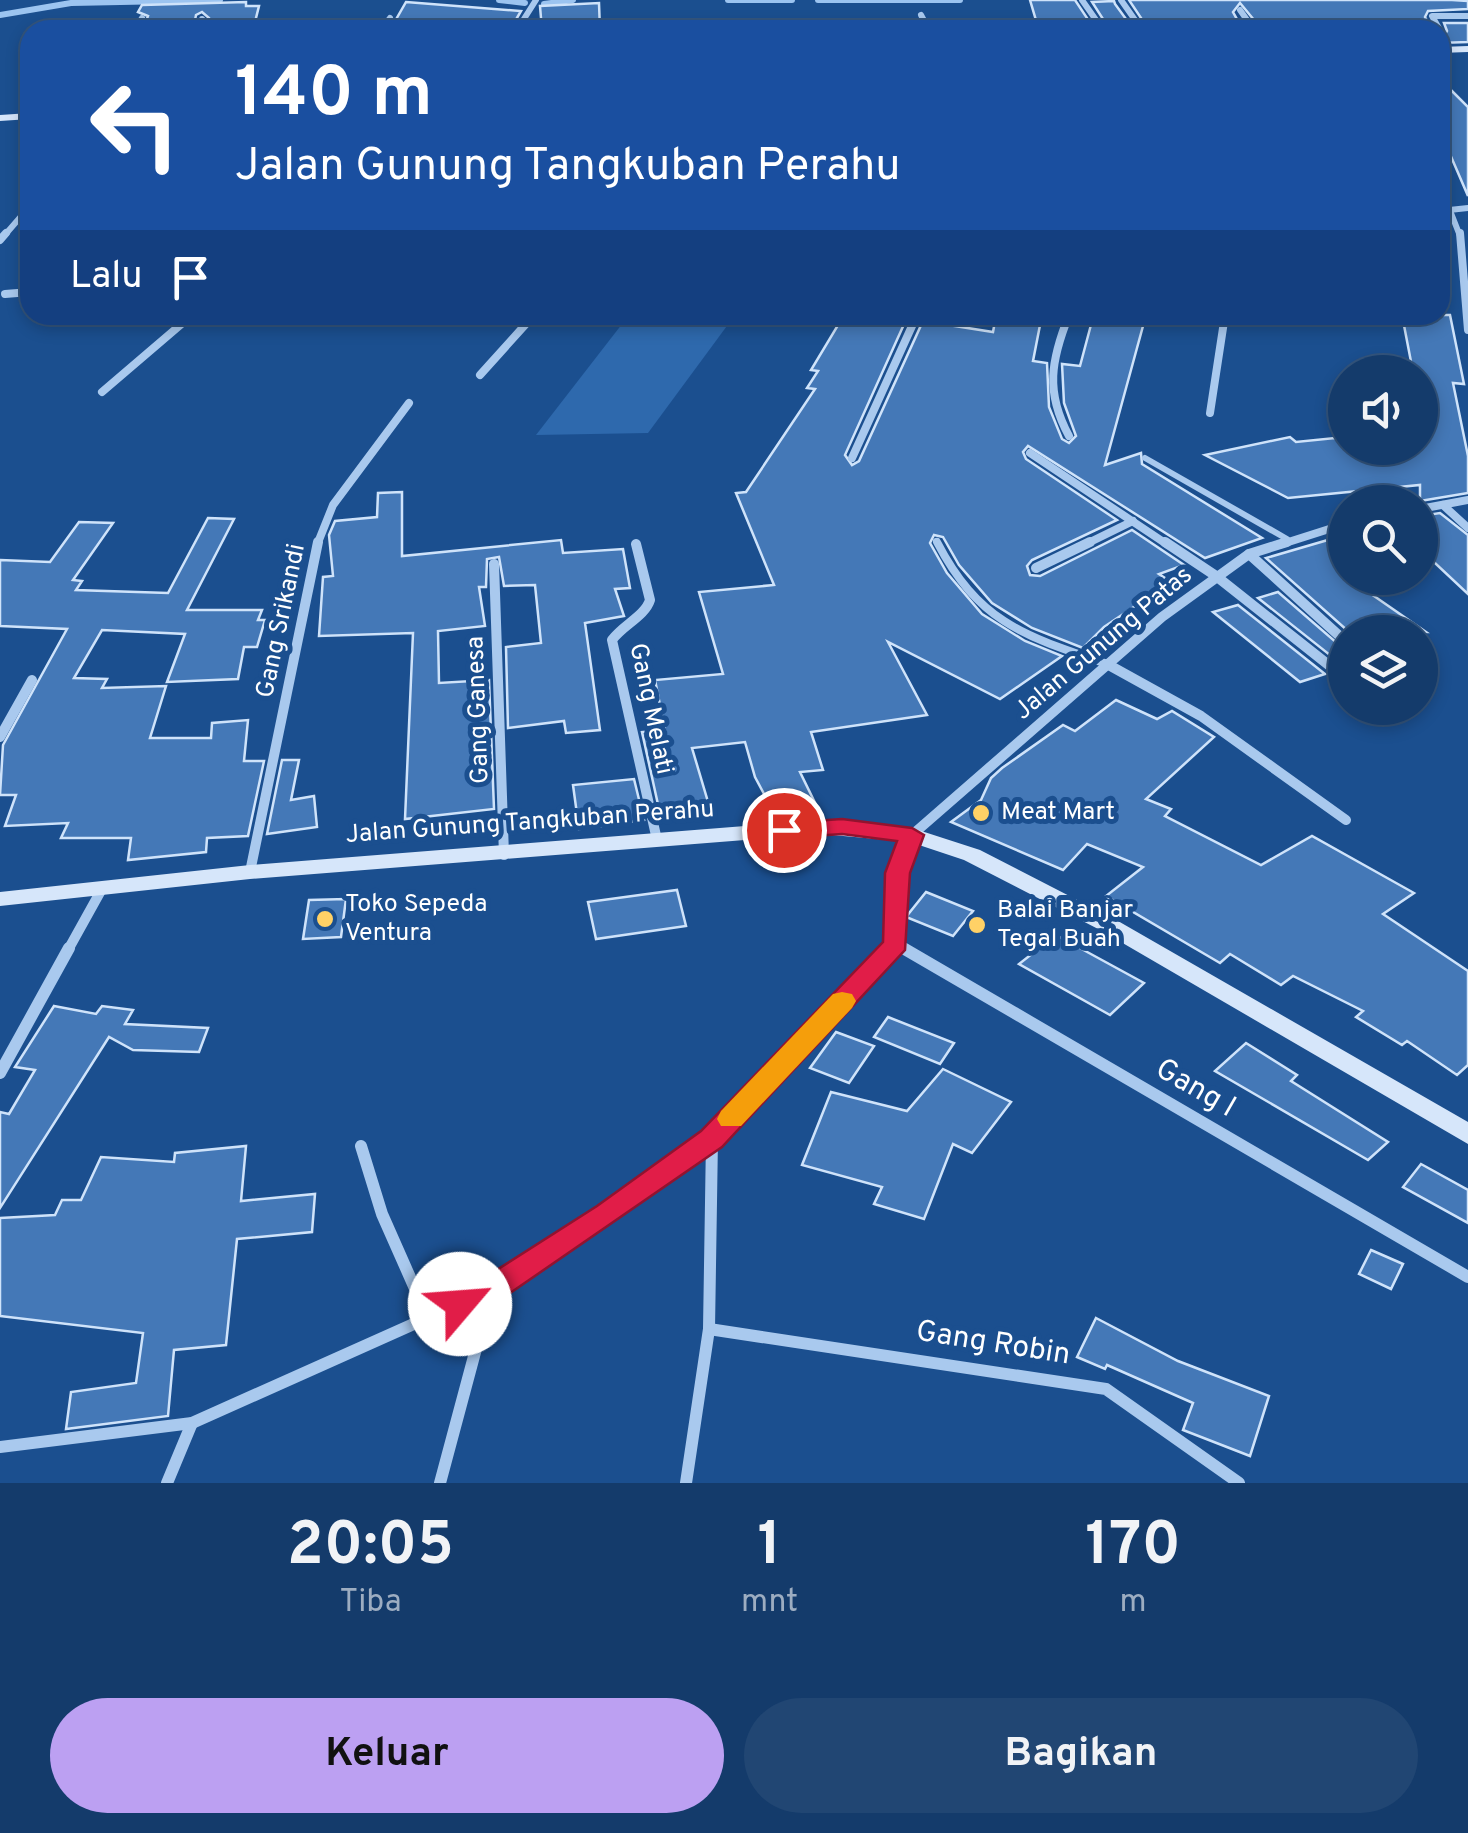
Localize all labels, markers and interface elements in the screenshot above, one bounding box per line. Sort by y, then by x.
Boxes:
text: 140 m [235,52,433,141]
icon: left [70,60,200,190]
text: Jalan Gunung Tangkuban Perahu [235,139,901,196]
icon: arrive [163,250,218,305]
text: Lalu [70,253,143,302]
map controls [1328,355,1438,725]
button: sound [1328,355,1438,465]
button: search [1328,485,1438,595]
street label: Gang Srikandi [250,541,314,701]
street label: Jalan Gunung Patas [1008,560,1200,728]
button: layers [1328,615,1438,725]
street label: Gang Ganesa [460,635,498,785]
street label: Gang Melati [620,640,680,778]
pin [742,788,827,873]
street label: Jalan Gunung Tangkuban Perahu [344,794,716,852]
place label: Meat Mart [1001,797,1115,829]
marker: Meat Mart [970,802,992,824]
icon: arrive [757,803,812,858]
place label: Toko Sepeda Ventura [345,889,487,950]
place label: Balai Banjar Tegal Buah [997,895,1133,956]
marker: Toko Sepeda Ventura [314,908,336,930]
marker: Balai Banjar Tegal Buah [966,914,988,936]
street label: Gang I [1148,1051,1242,1127]
position arrow [408,1252,512,1356]
street label: Gang Robin [913,1314,1073,1374]
text: 20:05 [287,1510,454,1586]
text: 1 [758,1510,782,1586]
text: 170 [1085,1510,1181,1586]
text: Tiba [339,1583,402,1623]
text: mnt [741,1583,798,1623]
text: m [1120,1583,1147,1623]
button: Keluar [50,1698,724,1813]
button: Bagikan [744,1698,1418,1813]

